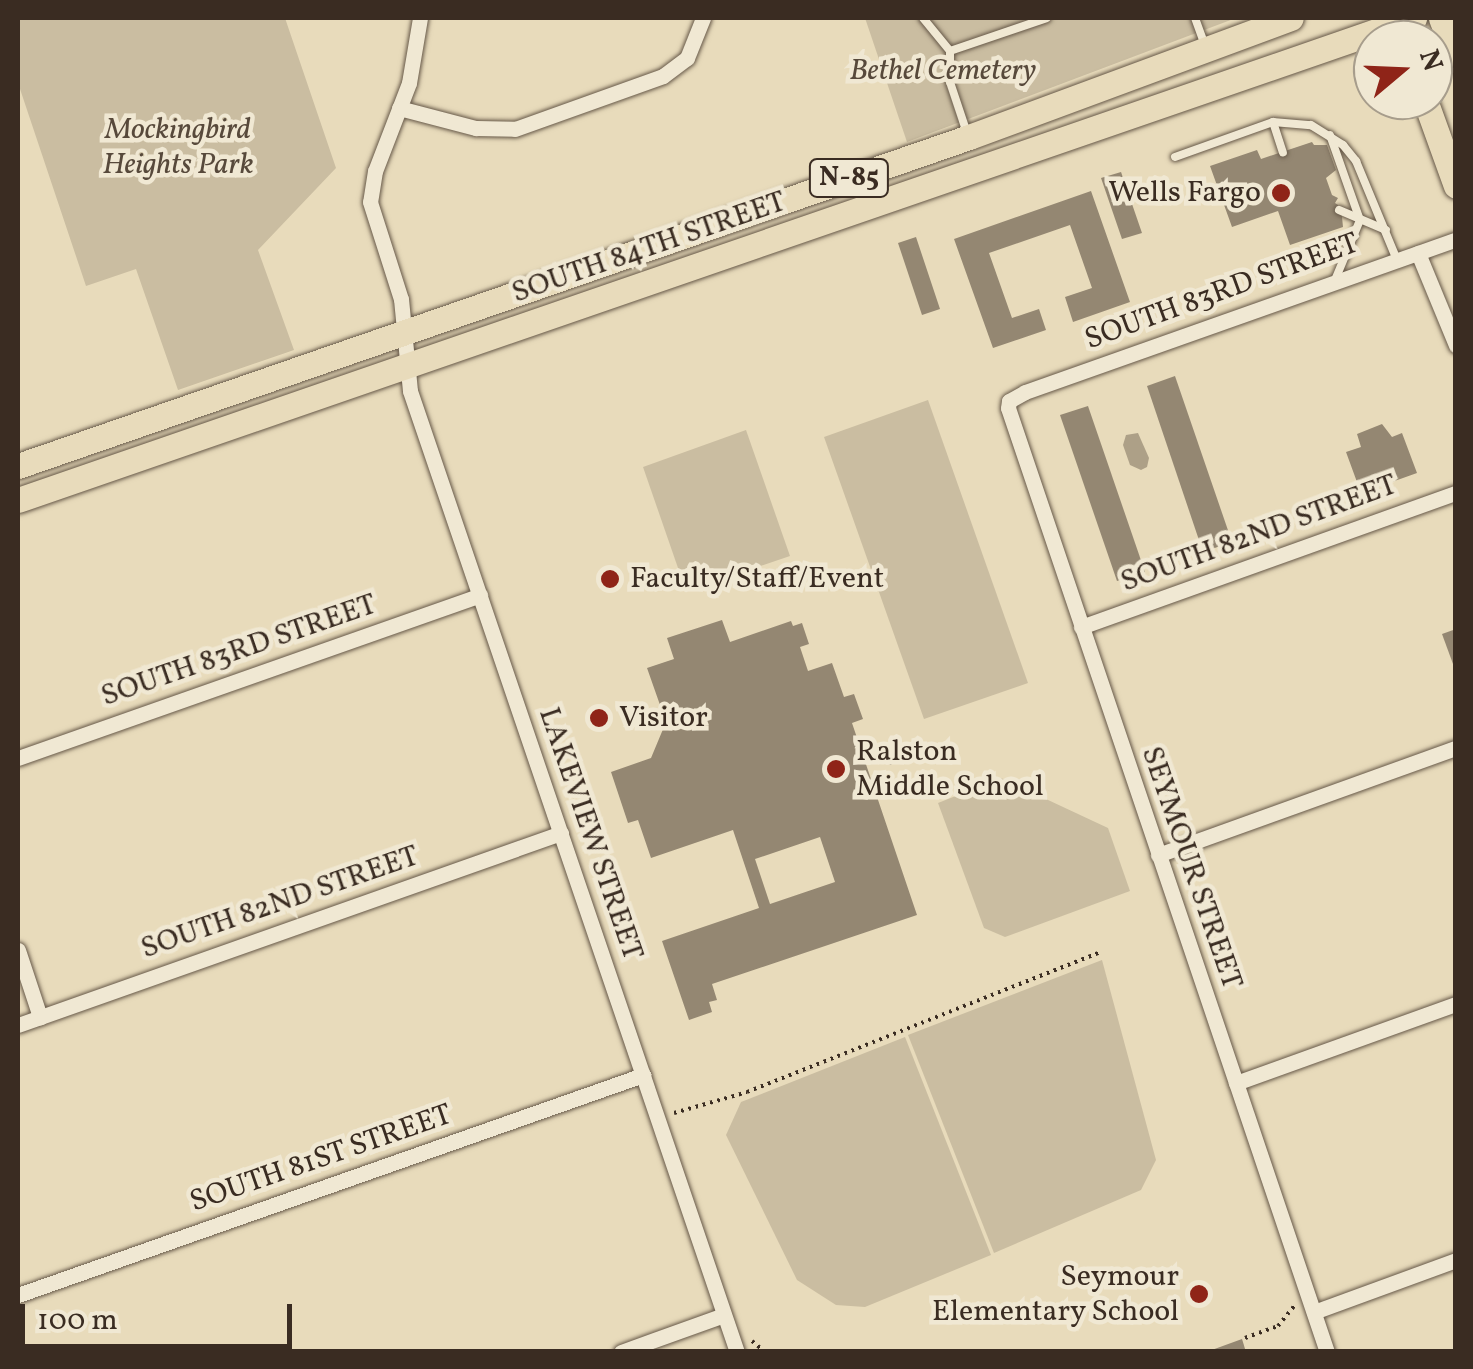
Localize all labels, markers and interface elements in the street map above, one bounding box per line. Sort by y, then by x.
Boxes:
north arrow [1353,20,1453,120]
text: N [1408,45,1452,77]
park label: Bethel Cemetery [850,53,1036,89]
park label: Mockingbird Heights Park [102,112,254,182]
road number: N-85 [806,155,892,201]
place label: Wells Fargo [1108,175,1261,211]
marker: Wells Fargo [1270,182,1292,204]
street label: SOUTH 84TH STREET [507,184,791,312]
street label: SOUTH 83RD STREET [1080,226,1364,358]
street label: SOUTH 82ND STREET [1116,467,1402,601]
place label: Faculty/Staff/Event [630,561,884,597]
marker: Faculty/Staff/Event [599,568,621,590]
street label: SOUTH 83RD STREET [97,587,381,715]
place label: Visitor [619,700,708,736]
street label: LAKEVIEW STREET [530,702,650,966]
marker: Visitor [588,707,610,729]
place label: Ralston Middle School [856,734,1044,804]
street label: SEYMOUR STREET [1133,742,1249,994]
marker: Ralston Middle School [825,758,847,780]
street label: SOUTH 82ND STREET [136,839,424,967]
street label: SOUTH 81ST STREET [185,1097,457,1221]
place label: Seymour Elementary School [931,1259,1179,1330]
marker: Seymour Elementary School [1188,1283,1210,1305]
scale bar [25,1284,298,1346]
text: 100 m [37,1300,118,1342]

